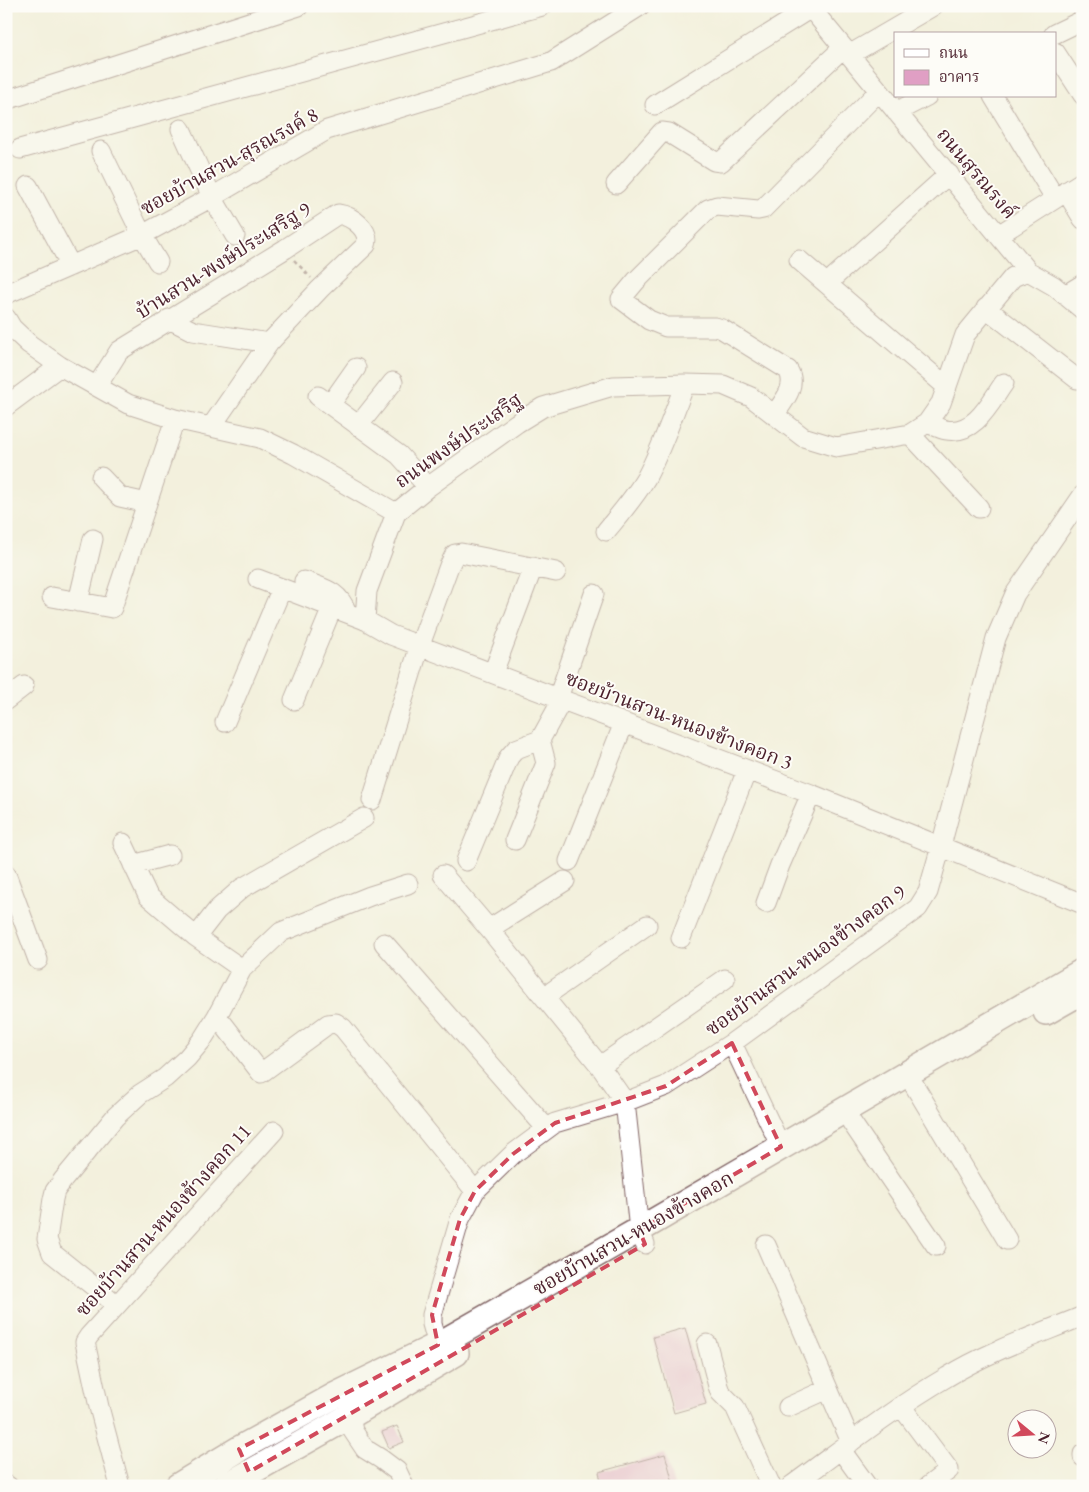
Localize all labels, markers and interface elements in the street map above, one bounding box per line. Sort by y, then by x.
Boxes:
legend [894,32,1056,98]
text: ถนน [939,43,968,62]
text: อาคาร [939,67,979,86]
street label: ซอยบ้านสวน-สุรณรงค์ 8 [136,101,322,221]
street label: ถนนสุรณรงค์ [931,122,1023,224]
street label: บ้านสวน-พงษ์ประเสริฐ 9 [131,195,316,324]
street label: ถนนพงษ์ประเสริฐ [389,386,527,494]
street label: ซอยบ้านสวน-หนองข้างคอก 3 [562,665,796,775]
street label: ซอยบ้านสวน-หนองข้างคอก 9 [700,878,911,1041]
street label: ซอยบ้านสวน-หนองข้างคอก 11 [69,1118,257,1322]
street label: ซอยบ้านสวน-หนองข้างคอก [528,1165,738,1301]
north arrow [1006,1410,1056,1460]
text: N [1034,1430,1055,1447]

